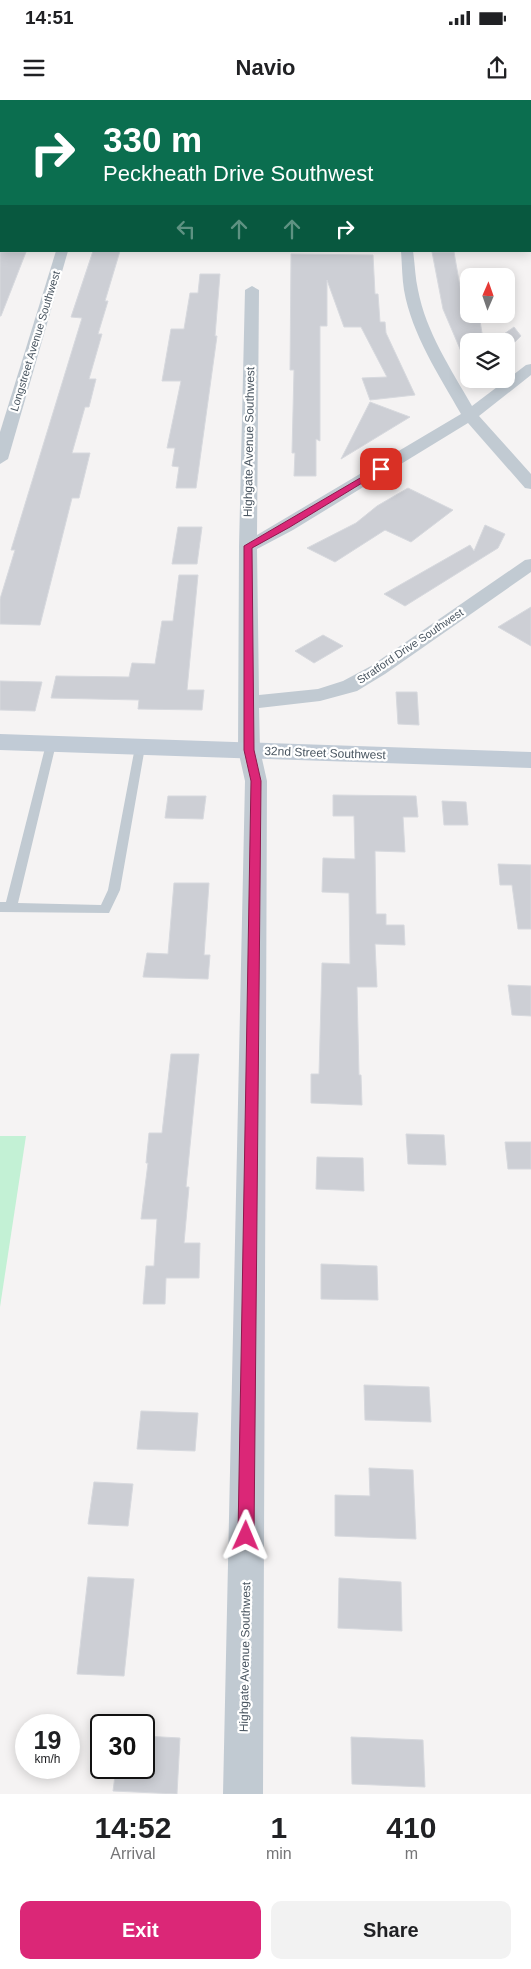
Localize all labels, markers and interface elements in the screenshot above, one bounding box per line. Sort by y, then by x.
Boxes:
text: 14:51 [25,7,74,28]
icon: menu [20,54,48,82]
icon: share [483,54,511,82]
text: Navio [236,55,295,80]
icon: right [20,120,85,185]
text: 330 m [103,120,202,159]
text: Peckheath Drive Southwest [103,161,373,186]
icon: left [172,215,200,243]
icon: ahead [225,215,253,243]
icon: ahead [278,215,306,243]
icon: right [331,215,359,243]
north arrow [460,268,515,322]
map controls [460,268,515,388]
street label: Longstreet Avenue Southwest [8,269,62,413]
button: layers [460,333,515,388]
street label: Highgate Avenue Southwest [241,366,257,517]
pin [360,448,402,490]
icon: arrive [367,455,395,483]
street label: Stratford Drive Southwest [355,606,465,686]
street label: 32nd Street Southwest [264,744,387,762]
position arrow [219,1509,271,1561]
street label: Highgate Avenue Southwest [237,1581,253,1732]
speed limit sign: 30 [90,1714,155,1779]
text: 19 [34,1726,61,1754]
text: km/h [34,1752,61,1766]
text: 14:52 [95,1811,171,1844]
text: 1 [270,1811,287,1844]
text: 410 [386,1811,436,1844]
text: Arrival [110,1845,156,1862]
text: min [266,1845,292,1862]
text: m [405,1845,418,1862]
button: Exit [20,1901,261,1959]
button: Share [271,1901,511,1959]

